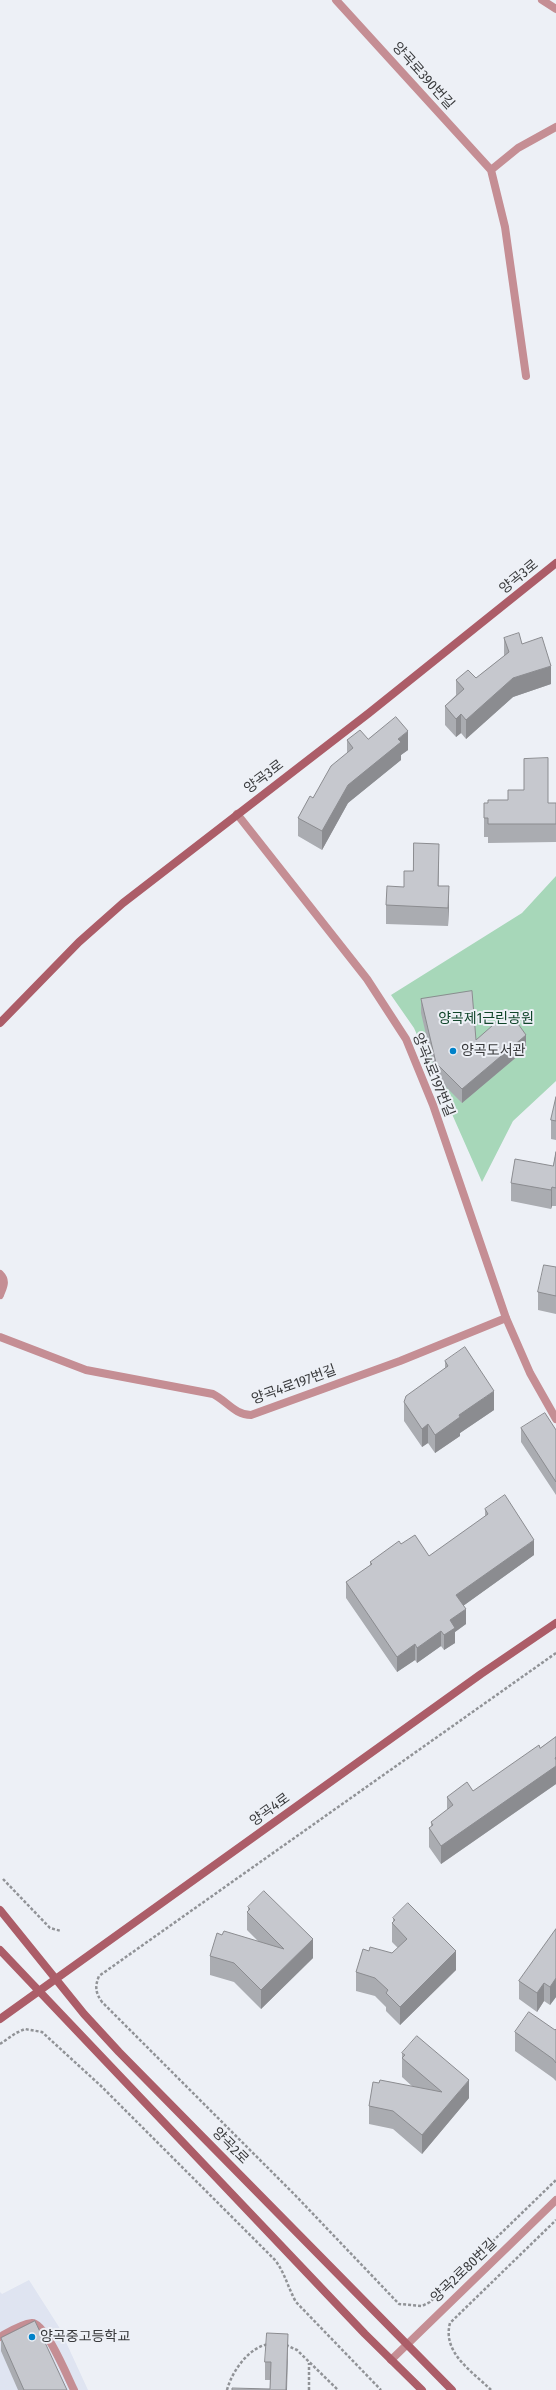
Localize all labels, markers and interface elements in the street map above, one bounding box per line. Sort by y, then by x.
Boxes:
street label: 양곡로390번길 [388,39,458,113]
street label: 양곡3로 [496,556,542,598]
street label: 양곡3로 [241,757,287,797]
park label: 양곡제1근린공원 [438,1011,534,1027]
street label: 양곡4로197번길 [409,1031,457,1119]
place label: 양곡도서관 [461,1043,525,1059]
marker: 양곡도서관 [448,1046,458,1056]
street label: 양곡4로197번길 [249,1362,339,1408]
street label: 양곡4로 [247,1790,293,1830]
street label: 양곡2로 [208,2124,252,2168]
street label: 양곡2로80번길 [428,2235,500,2307]
place label: 양곡중고등학교 [40,2329,130,2345]
marker: 양곡중고등학교 [27,2332,37,2342]

